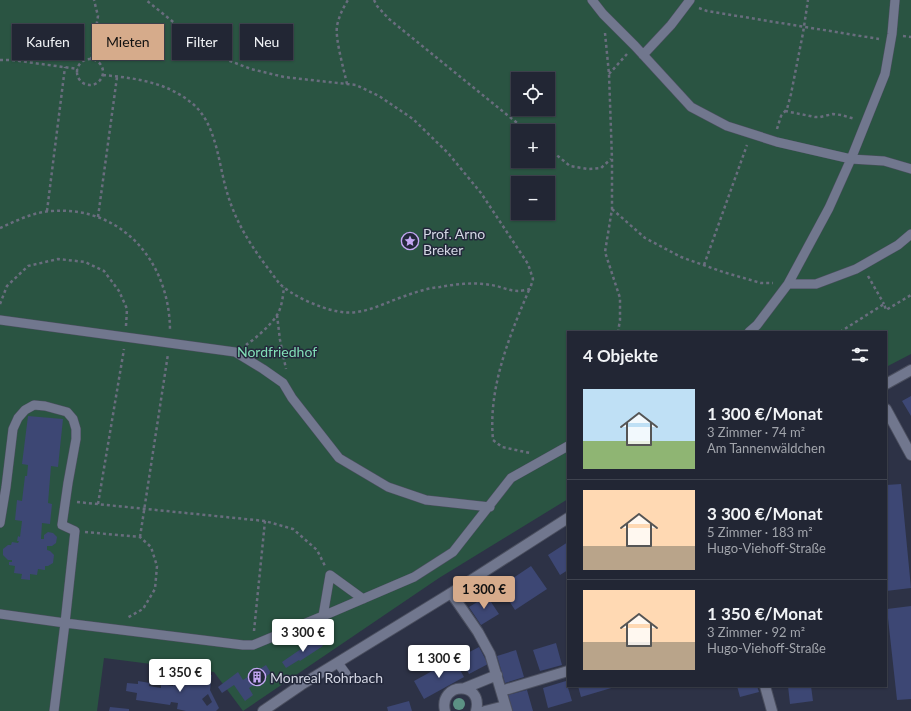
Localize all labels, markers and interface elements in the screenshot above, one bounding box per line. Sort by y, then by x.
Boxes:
chip: Kaufen [12,24,84,60]
chip: Mieten [92,24,164,60]
chip: Filter [172,24,232,60]
chip: Neu [240,24,293,60]
map controls [511,72,555,220]
button: locate [511,72,555,116]
button: + [511,124,555,168]
button: − [511,176,555,220]
place label: Prof. Arno Breker [423,225,485,258]
place icon: Prof. Arno Breker [400,231,420,251]
park label: Nordfriedhof [237,343,317,360]
icon: filters [849,344,871,366]
text: 4 Objekte [583,345,658,366]
text: 1 300 €/Monat [707,403,822,424]
icon: home [615,405,663,453]
text: 3 Zimmer · 74 m² [707,424,805,440]
text: Am Tannenwäldchen [707,440,825,456]
text: 3 300 €/Monat [707,503,822,524]
icon: home [615,506,663,554]
text: 5 Zimmer · 183 m² [707,524,813,540]
text: Hugo-Viehoff-Straße [707,540,826,556]
pin: 1 300 € [447,576,521,610]
text: 1 300 € [462,581,506,597]
text: 1 350 €/Monat [707,603,822,624]
icon: home [615,606,663,654]
pin: 3 300 € [266,619,340,653]
text: 3 300 € [281,624,325,640]
text: 3 Zimmer · 92 m² [707,624,805,640]
text: Hugo-Viehoff-Straße [707,640,826,656]
pin: 1 300 € [402,645,476,679]
text: 1 300 € [417,650,461,666]
pin: 1 350 € [143,659,217,693]
text: 1 350 € [158,664,202,680]
building icon: Monreal Rohrbach [247,667,267,687]
place label: Monreal Rohrbach [270,669,383,686]

